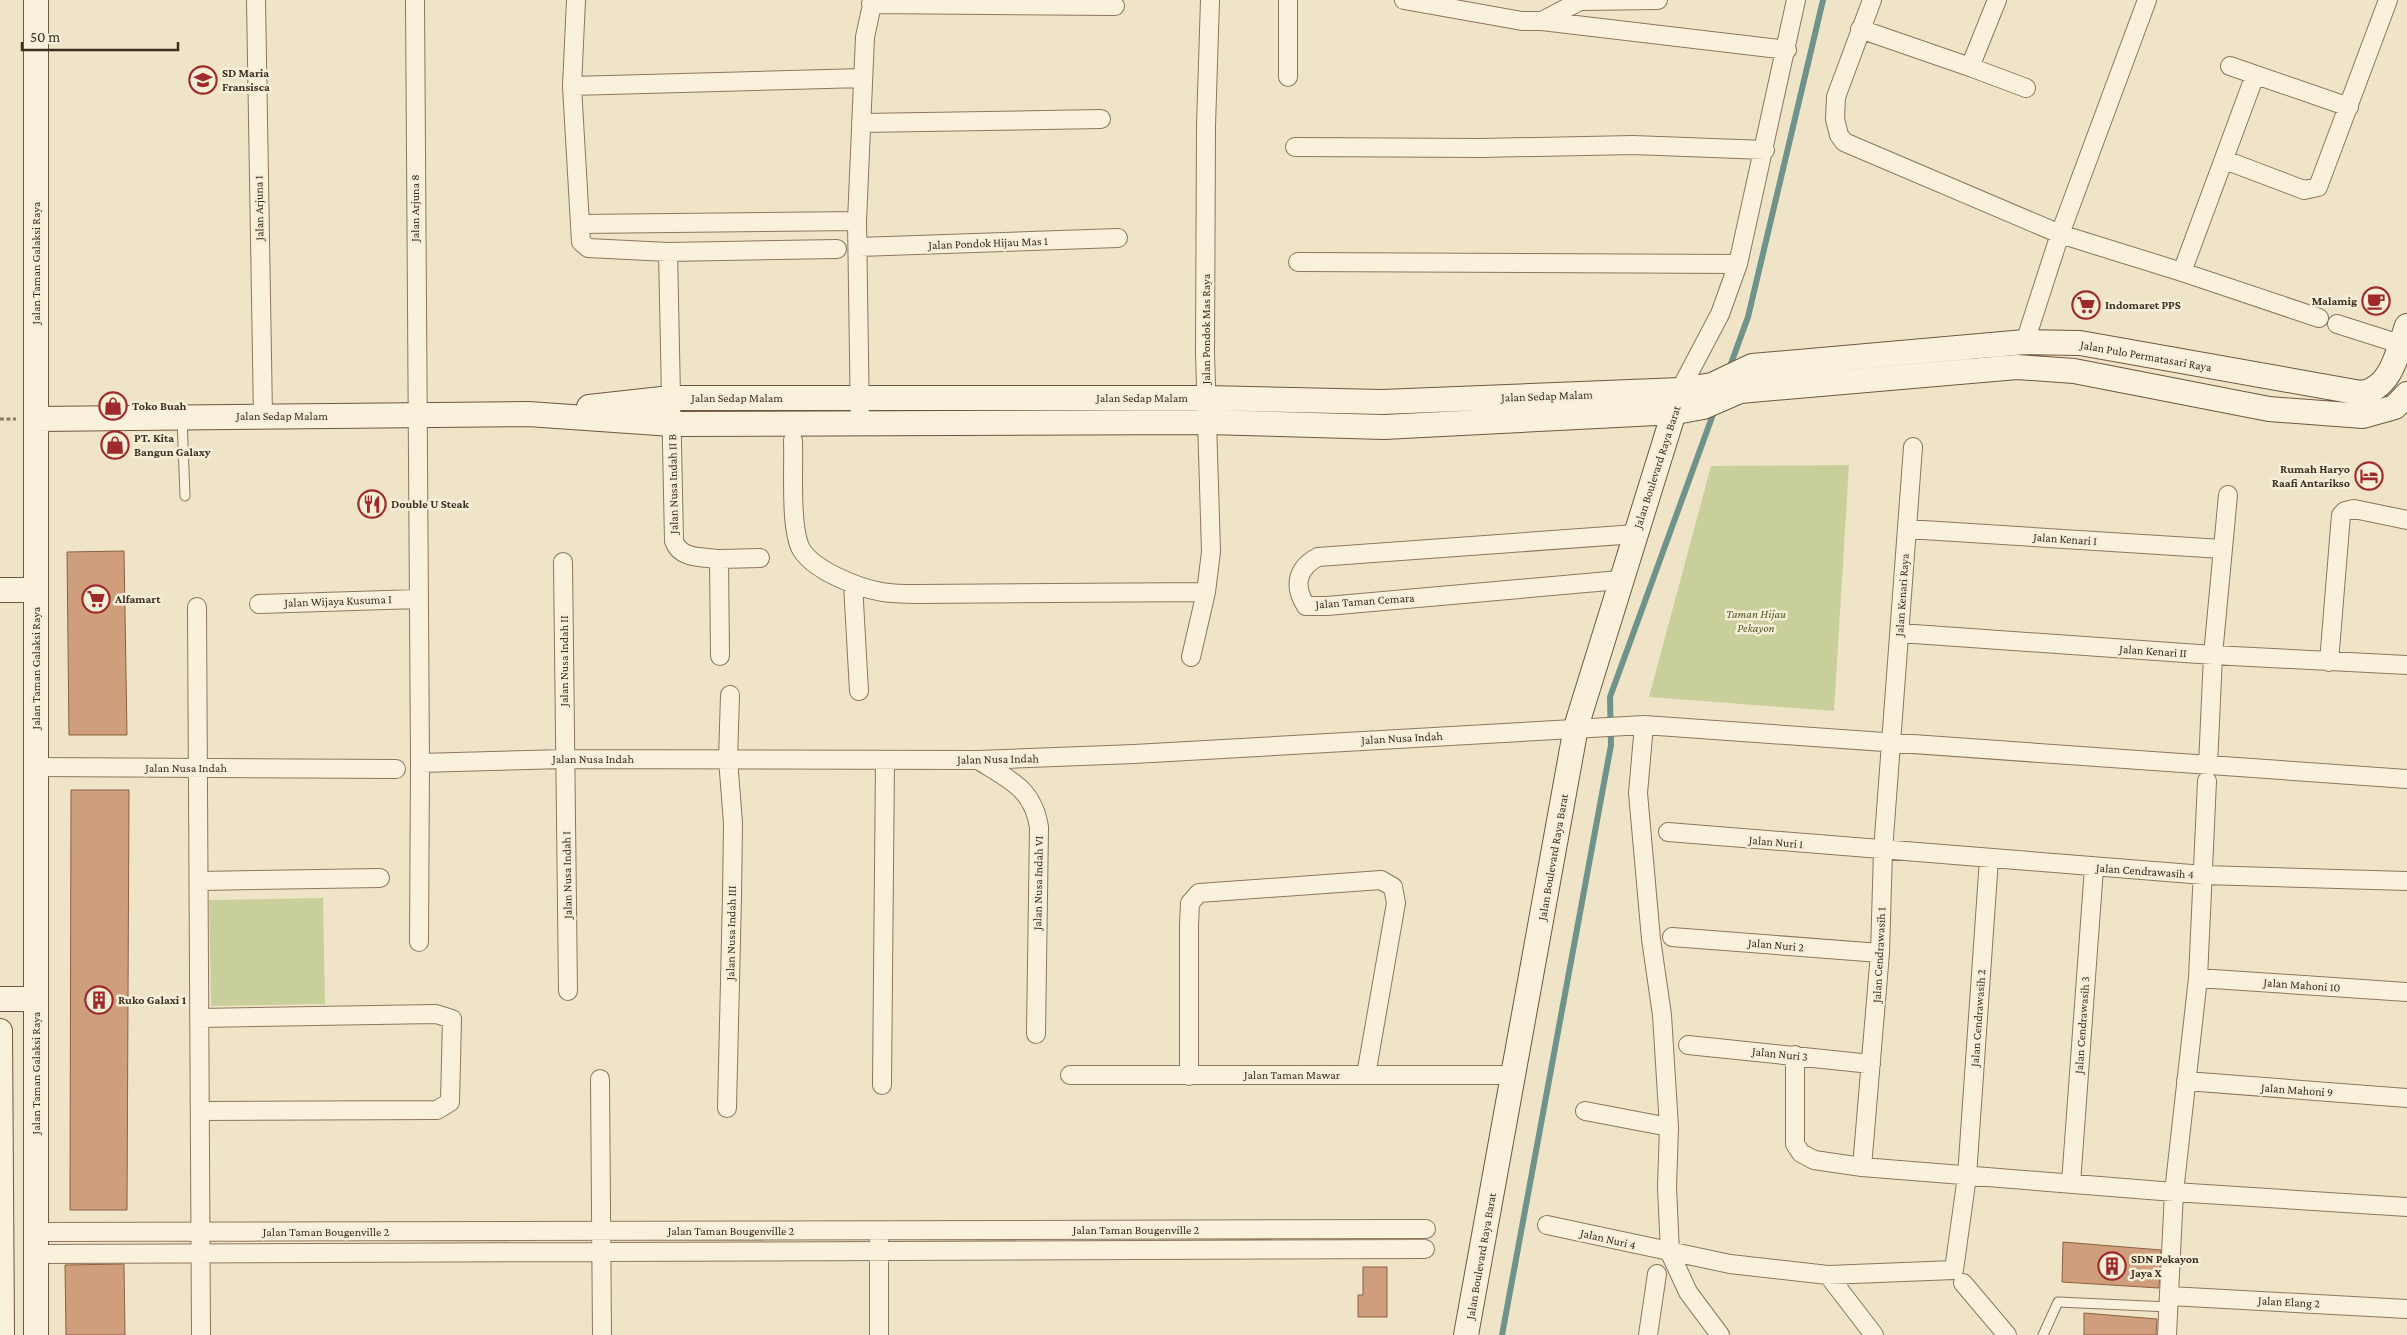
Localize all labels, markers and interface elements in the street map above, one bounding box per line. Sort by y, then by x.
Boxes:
scale bar [22,20,179,52]
text: 50 m [30,29,60,45]
school or university icon: SD Maria Fransisca [188,65,218,95]
place label: SD Maria Fransisca [222,66,270,94]
street label: Jalan Arjuna 8 [408,174,422,243]
street label: Jalan Arjuna 1 [251,175,267,242]
street label: Jalan Taman Galaksi Raya [29,201,43,325]
street label: Jalan Pondok Hijau Mas 1 [927,234,1048,252]
street label: Jalan Pondok Mas Raya [1199,273,1213,385]
cafe icon: Malamig [2361,286,2391,316]
supermarket icon: Indomaret PPS [2071,290,2101,320]
place label: Malamig [2312,294,2357,308]
place label: Indomaret PPS [2105,298,2181,312]
street label: Jalan Pulo Permatasari Raya [2078,337,2213,375]
street label: Jalan Sedap Malam [1500,387,1593,405]
shop icon: Toko Buah [98,391,128,421]
street label: Jalan Sedap Malam [690,391,783,405]
street label: Jalan Sedap Malam [1095,391,1188,405]
place label: Toko Buah [132,399,187,413]
street label: Jalan Boulevard Raya Barat [1630,403,1684,531]
street label: Jalan Sedap Malam [235,409,328,423]
shop icon: PT. Kita Bangun Galaxy [100,430,130,460]
place label: PT. Kita Bangun Galaxy [134,431,211,459]
street label: Jalan Nusa Indah II B [665,433,681,535]
hotel icon: Rumah Haryo Raafi Antarikso [2354,461,2384,491]
place label: Rumah Haryo Raafi Antarikso [2272,462,2350,490]
restaurant icon: Double U Steak [357,489,387,519]
place label: Double U Steak [391,497,469,511]
street label: Jalan Kenari I [2032,530,2098,548]
street label: Jalan Kenari Raya [1892,553,1912,638]
supermarket icon: Alfamart [81,584,111,614]
street label: Jalan Taman Cemara [1314,591,1415,612]
place label: Alfamart [114,592,161,606]
street label: Jalan Wijaya Kusuma I [283,592,392,610]
street label: Jalan Taman Galaksi Raya [29,606,43,730]
park label: Taman Hijau Pekayon [1726,607,1786,635]
street label: Jalan Nusa Indah II [557,615,571,708]
street label: Jalan Kenari II [2118,642,2187,660]
street label: Jalan Nusa Indah [1360,729,1444,747]
street label: Jalan Nusa Indah [956,751,1039,767]
street label: Jalan Nusa Indah [551,752,634,766]
street label: Jalan Nusa Indah [144,761,227,775]
street label: Jalan Boulevard Raya Barat [1535,792,1571,922]
street label: Jalan Nusa Indah I [559,831,575,920]
street label: Jalan Nuri 1 [1747,833,1804,851]
street label: Jalan Nusa Indah VI [1030,835,1046,931]
street label: Jalan Cendrawasih 4 [2095,861,2194,881]
street label: Jalan Nusa Indah III [723,885,739,982]
street label: Jalan Cendrawasih 1 [1869,907,1889,1004]
street label: Jalan Nuri 2 [1746,935,1805,954]
street label: Jalan Cendrawasih 2 [1968,969,1988,1068]
street label: Jalan Mahoni 10 [2262,975,2341,995]
street label: Jalan Cendrawasih 3 [2072,976,2092,1075]
building icon: Ruko Galaxi 1 [84,985,114,1015]
place label: Ruko Galaxi 1 [118,993,187,1007]
street label: Jalan Taman Galaksi Raya [29,1011,43,1135]
street label: Jalan Nuri 3 [1750,1044,1809,1064]
street label: Jalan Taman Mawar [1243,1068,1341,1082]
street label: Jalan Mahoni 9 [2259,1080,2334,1100]
street label: Jalan Boulevard Raya Barat [1463,1191,1499,1321]
street label: Jalan Taman Bougenville 2 [1072,1223,1200,1237]
street label: Jalan Taman Bougenville 2 [667,1224,795,1238]
street label: Jalan Taman Bougenville 2 [262,1225,390,1239]
street label: Jalan Nuri 4 [1578,1226,1637,1252]
building icon: SDN Pekayon Jaya X [2097,1251,2127,1281]
place label: SDN Pekayon Jaya X [2129,1252,2199,1280]
street label: Jalan Elang 2 [2257,1293,2321,1311]

